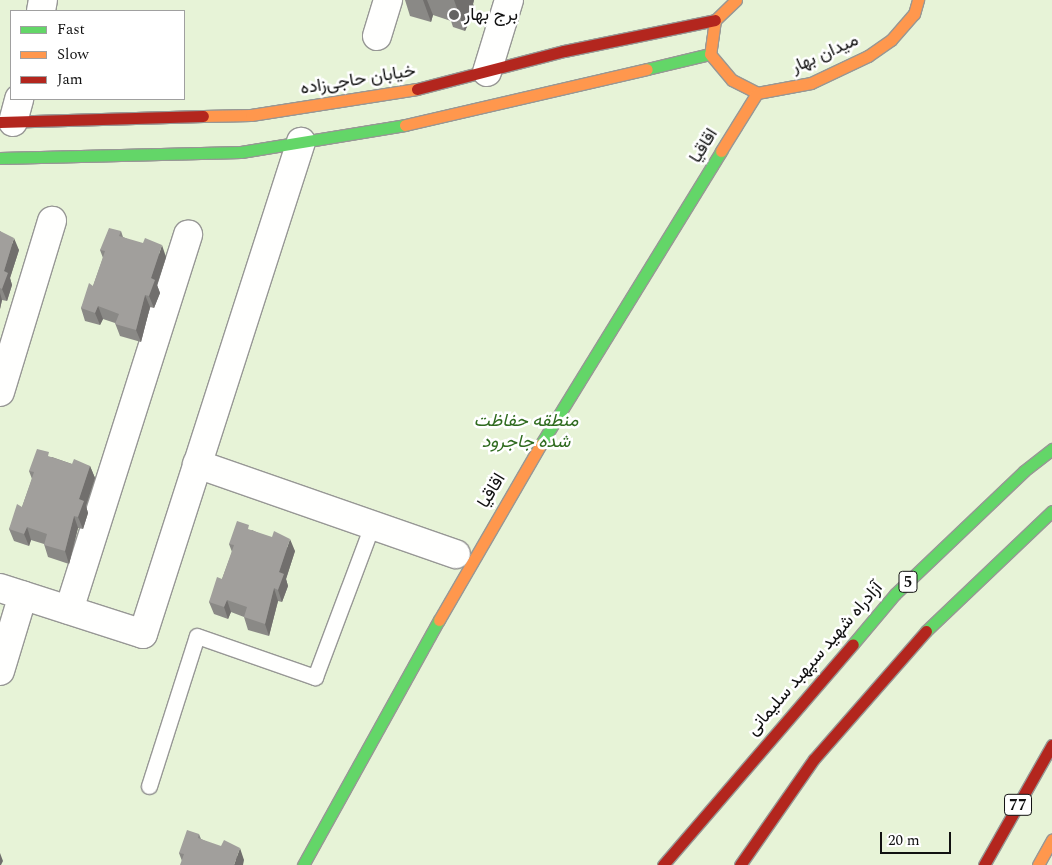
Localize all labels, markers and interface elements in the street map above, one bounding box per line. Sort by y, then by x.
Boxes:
place label: برج بهار [464,4,518,26]
marker: برج بهار [448,9,460,21]
legend [10,10,185,100]
text: Fast [57,18,85,41]
street label: میدان بهار [788,30,862,78]
text: Slow [57,43,89,66]
street label: خیابان حاجی‌زاده [299,60,417,100]
text: Jam [57,68,83,91]
street label: اقاقیا [685,125,723,167]
park label: منطقه حفاظت شده جاجرود [474,411,578,454]
street label: اقاقیا [473,470,511,512]
road number: 5 [898,568,918,596]
street label: آزادراه شهید سپهبد سلیمانی [742,578,888,740]
road number: 77 [1003,792,1033,818]
scale bar [882,822,953,854]
text: 20 m [888,829,920,852]

